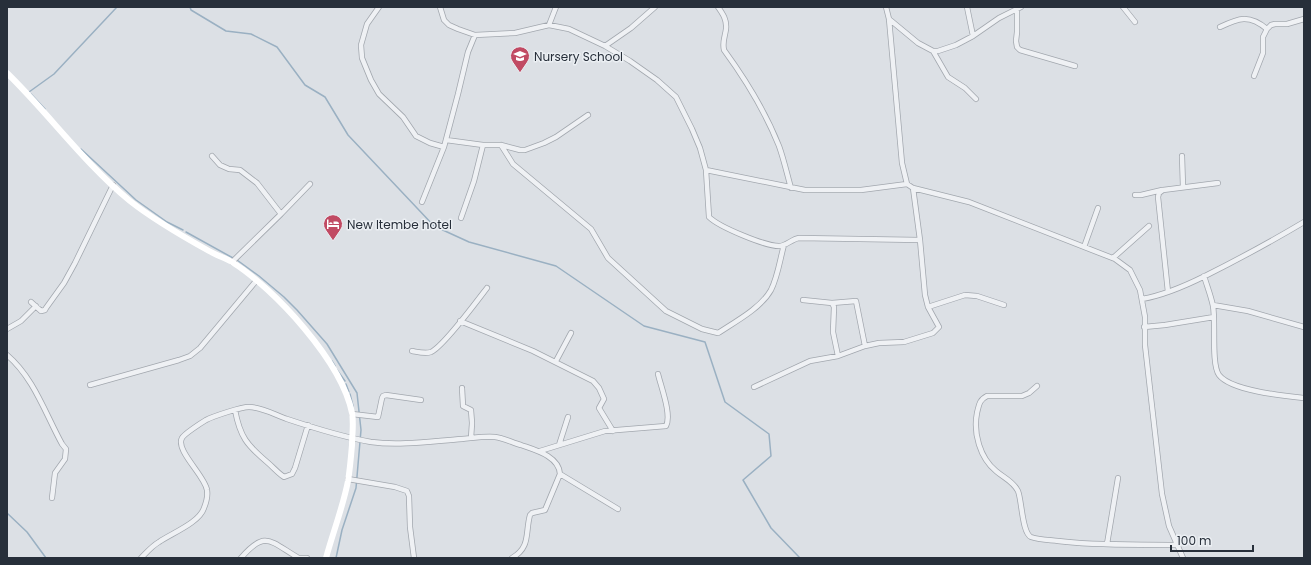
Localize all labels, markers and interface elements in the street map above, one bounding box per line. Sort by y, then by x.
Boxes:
school or university icon: Nursery School [509,45,531,73]
place label: Nursery School [534,48,623,65]
hotel icon: New Itembe hotel [322,213,344,241]
place label: New Itembe hotel [347,216,452,233]
scale bar [1171,527,1253,553]
text: 100 m [1177,532,1211,549]

